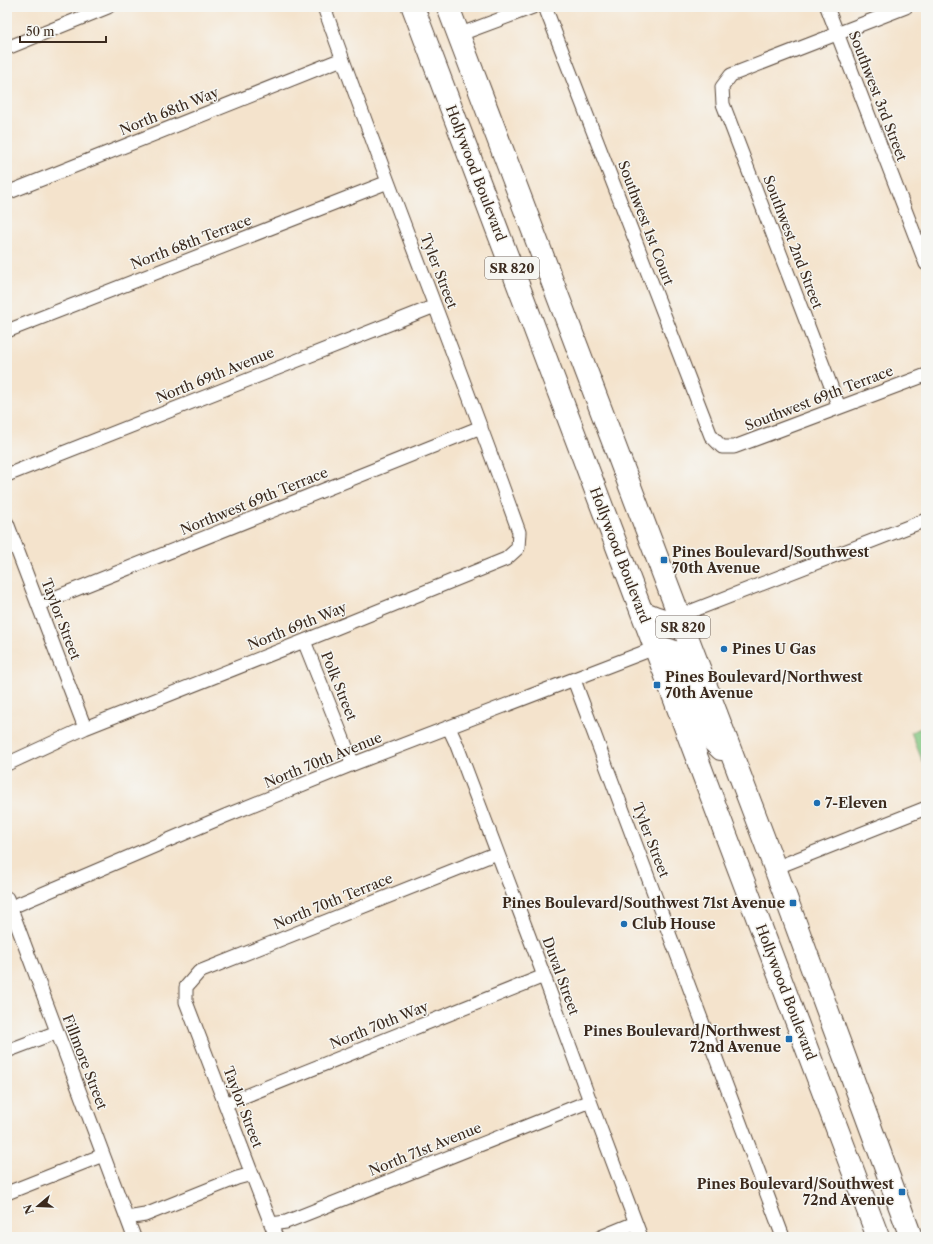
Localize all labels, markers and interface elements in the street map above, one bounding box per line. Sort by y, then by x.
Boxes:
scale bar [20,18,106,44]
text: 50 m [26,24,55,39]
street label: Southwest 3rd Street [845,28,911,164]
street label: North 68th Way [117,83,221,139]
street label: Hollywood Boulevard [442,102,510,244]
street label: Southwest 1st Court [614,158,678,288]
street label: Southwest 2nd Street [759,173,827,311]
street label: North 68th Terrace [128,211,254,273]
street label: Tyler Street [416,231,462,311]
road number: SR 820 [485,257,539,279]
street label: North 69th Avenue [153,343,277,407]
street label: Southwest 69th Terrace [742,361,896,435]
street label: Northwest 69th Terrace [178,463,331,539]
street label: Hollywood Boulevard [586,484,654,626]
place label: Pines Boulevard/Southwest 70th Avenue [672,543,870,577]
marker: Pines Boulevard/Southwest 70th Avenue [659,555,669,565]
street label: Taylor Street [37,576,85,662]
street label: North 69th Way [245,598,349,654]
road number: SR 820 [656,616,710,638]
place label: Pines U Gas [732,640,816,658]
marker: Pines U Gas [719,644,729,654]
street label: Polk Street [317,649,361,723]
place label: Pines Boulevard/Northwest 70th Avenue [665,668,863,702]
marker: Pines Boulevard/Northwest 70th Avenue [652,680,662,690]
street label: North 70th Avenue [261,728,385,792]
place label: 7-Eleven [825,794,888,812]
marker: 7-Eleven [812,798,822,808]
street label: Tyler Street [628,800,674,880]
street label: North 70th Terrace [271,869,396,933]
place label: Pines Boulevard/Southwest 71st Avenue [502,894,785,912]
marker: Pines Boulevard/Southwest 71st Avenue [788,898,798,908]
place label: Club House [632,915,716,933]
marker: Club House [619,919,629,929]
street label: Hollywood Boulevard [752,921,820,1063]
street label: Duval Street [539,934,583,1018]
street label: North 70th Way [327,997,431,1053]
street label: Fillmore Street [59,1012,111,1112]
place label: Pines Boulevard/Northwest 72nd Avenue [583,1022,781,1056]
marker: Pines Boulevard/Northwest 72nd Avenue [784,1034,794,1044]
street label: Taylor Street [219,1064,267,1150]
street label: North 71st Avenue [366,1118,484,1180]
place label: Pines Boulevard/Southwest 72nd Avenue [697,1175,894,1209]
north arrow [18,1186,58,1226]
marker: Pines Boulevard/Southwest 72nd Avenue [897,1187,907,1197]
text: N [20,1202,37,1216]

